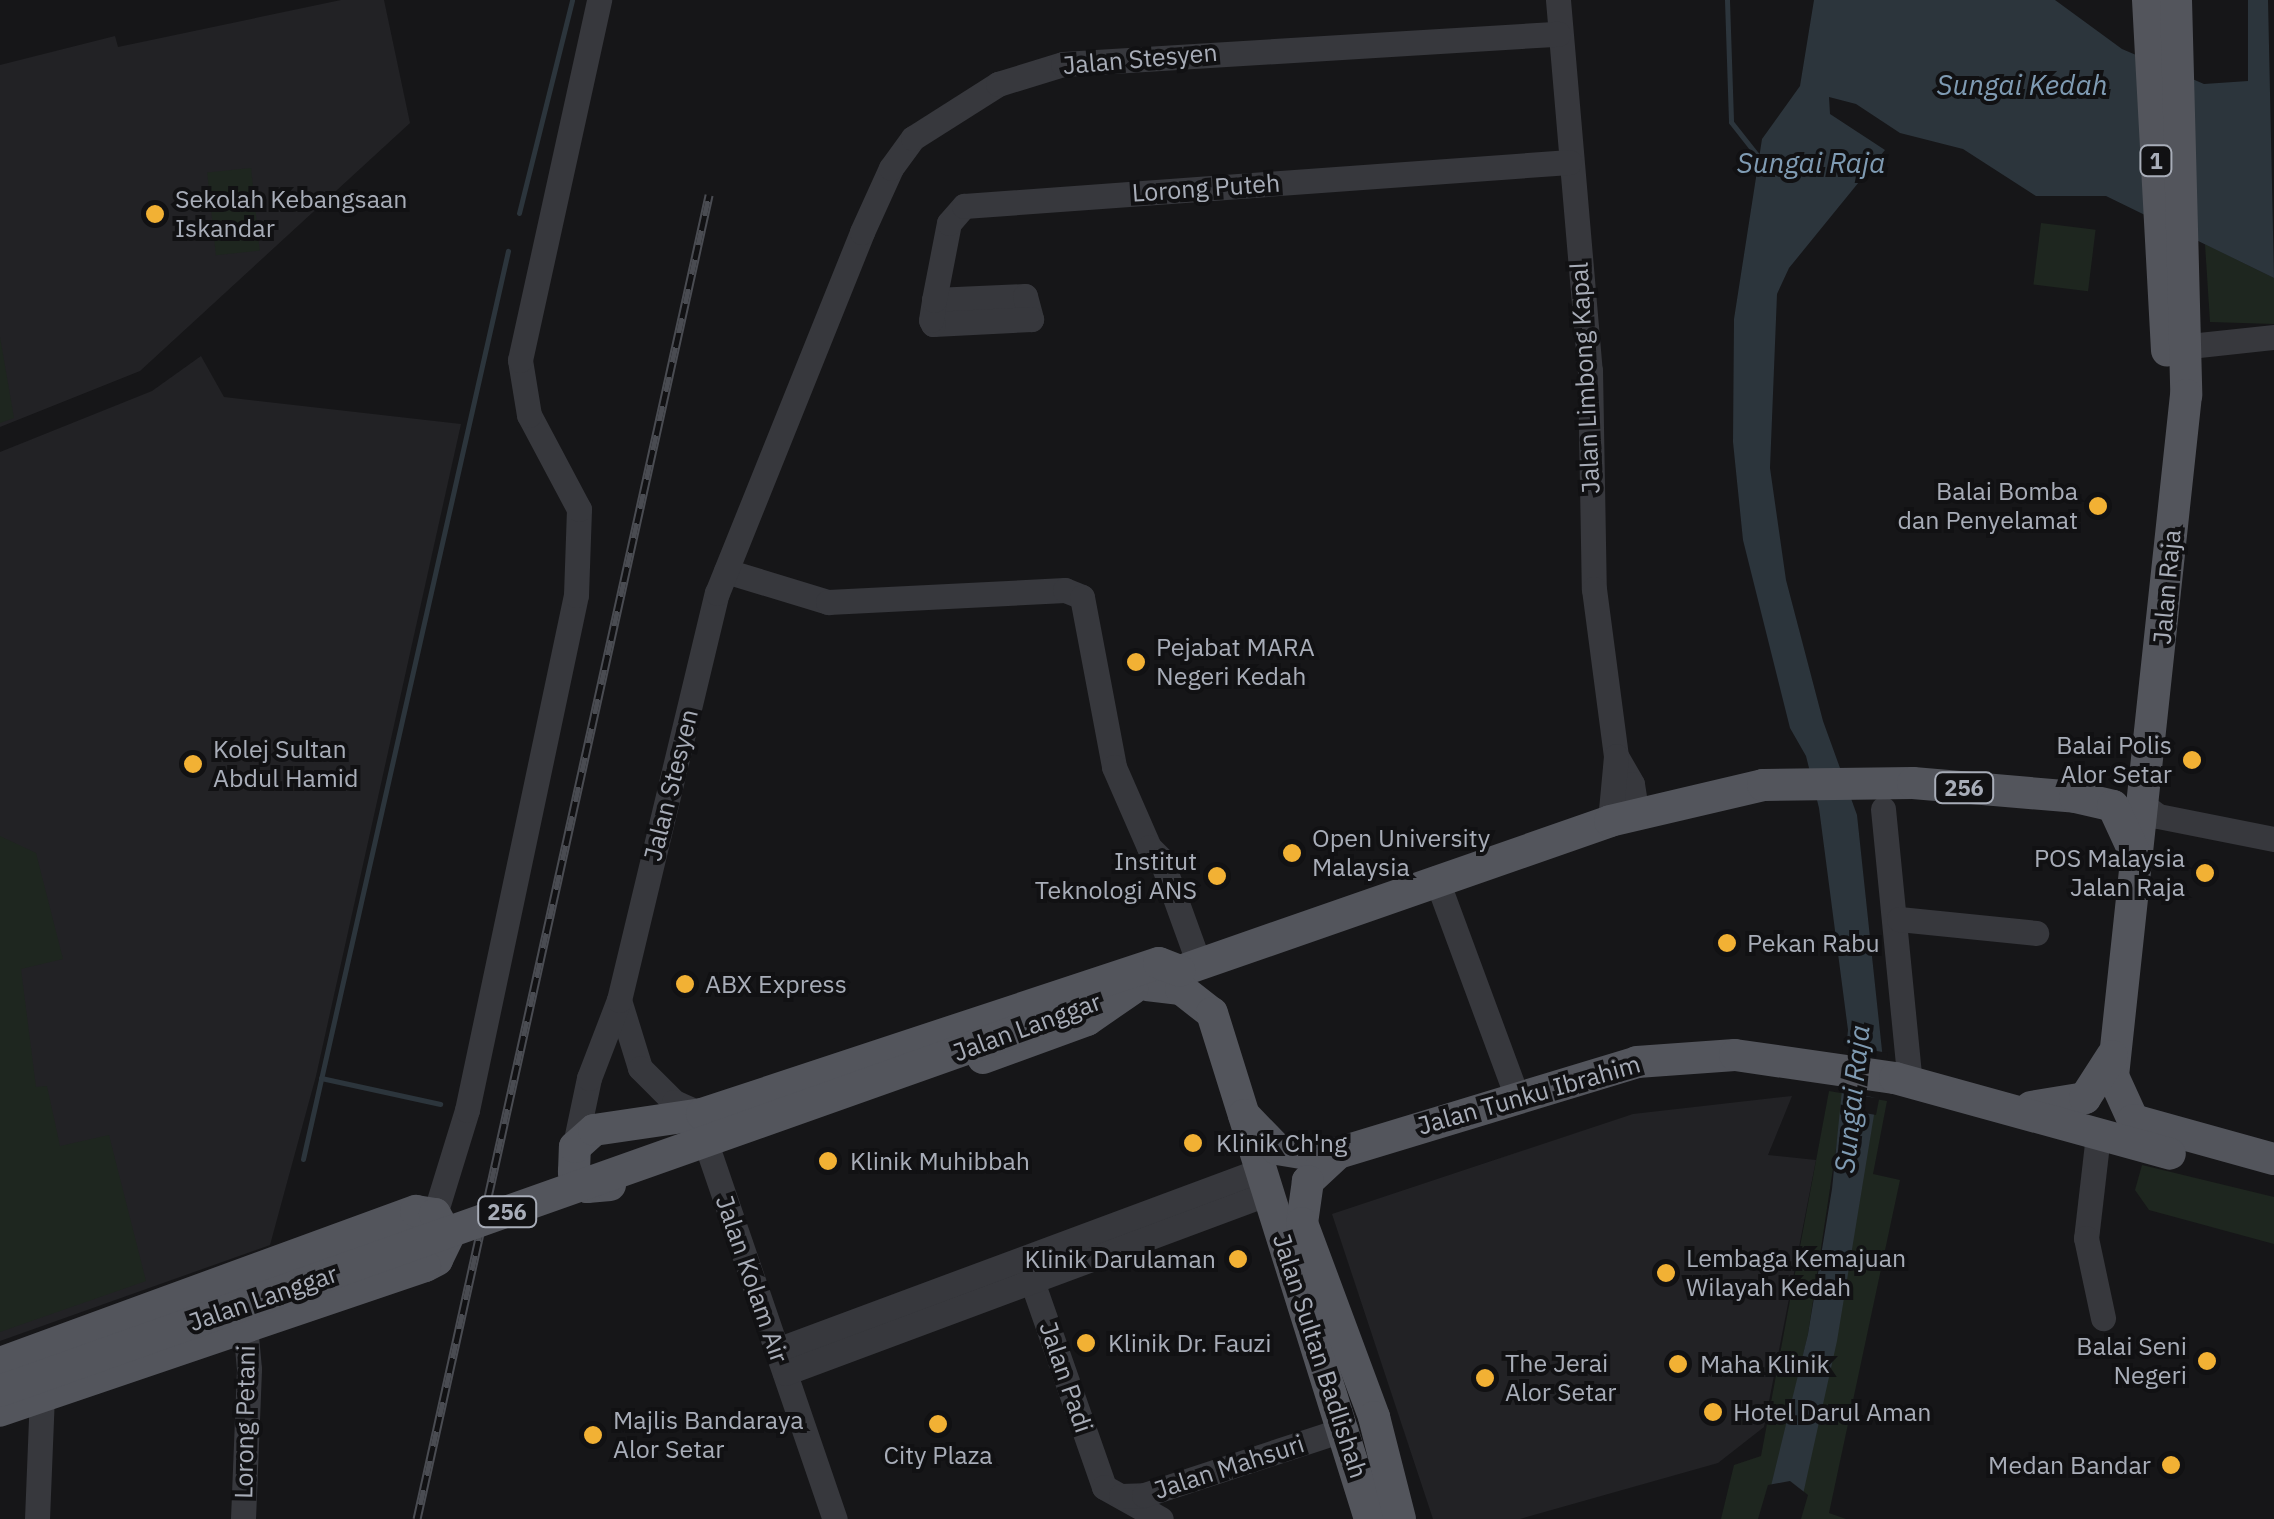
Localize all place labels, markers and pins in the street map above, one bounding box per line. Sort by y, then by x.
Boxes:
place label: Sekolah Kebangsaan Iskandar [175,185,408,244]
marker: Sekolah Kebangsaan Iskandar [144,203,166,225]
place label: Balai Bomba dan Penyelamat [1898,477,2078,536]
marker: Balai Bomba dan Penyelamat [2087,495,2109,517]
place label: Pejabat MARA Negeri Kedah [1156,633,1315,692]
marker: Pejabat MARA Negeri Kedah [1125,651,1147,673]
place label: Balai Polis Alor Setar [2056,731,2172,790]
place label: Kolej Sultan Abdul Hamid [213,735,359,794]
marker: Balai Polis Alor Setar [2181,749,2203,771]
marker: Kolej Sultan Abdul Hamid [182,753,204,775]
place label: Open University Malaysia [1312,824,1490,883]
marker: Open University Malaysia [1281,842,1303,864]
place label: POS Malaysia Jalan Raja [2034,844,2185,903]
place label: Institut Teknologi ANS [1035,847,1197,906]
marker: POS Malaysia Jalan Raja [2194,862,2216,884]
marker: Institut Teknologi ANS [1206,865,1228,887]
place label: Pekan Rabu [1747,928,1880,958]
marker: Pekan Rabu [1716,932,1738,954]
place label: ABX Express [705,969,847,999]
marker: ABX Express [674,973,696,995]
place label: Klinik Ch'ng [1216,1128,1347,1158]
marker: Klinik Ch'ng [1180,1130,1206,1156]
place label: Klinik Muhibbah [850,1146,1030,1176]
marker: Klinik Muhibbah [815,1148,841,1174]
place label: Klinik Darulaman [1025,1244,1216,1274]
place label: Lembaga Kemajuan Wilayah Kedah [1686,1244,1906,1303]
marker: Klinik Darulaman [1225,1246,1251,1272]
marker: Lembaga Kemajuan Wilayah Kedah [1655,1262,1677,1284]
place label: Klinik Dr. Fauzi [1108,1328,1271,1358]
marker: Klinik Dr. Fauzi [1073,1330,1099,1356]
place label: Balai Seni Negeri [2076,1332,2187,1391]
place label: The Jerai Alor Setar [1505,1349,1616,1408]
place label: Maha Klinik [1700,1349,1830,1379]
marker: Balai Seni Negeri [2196,1350,2218,1372]
marker: Maha Klinik [1665,1351,1691,1377]
marker: The Jerai Alor Setar [1474,1367,1496,1389]
place label: Hotel Darul Aman [1733,1397,1931,1427]
marker: Hotel Darul Aman [1702,1401,1724,1423]
place label: Majlis Bandaraya Alor Setar [613,1406,804,1465]
marker: City Plaza [927,1413,949,1435]
marker: Majlis Bandaraya Alor Setar [582,1424,604,1446]
place label: City Plaza [883,1440,993,1470]
place label: Medan Bandar [1988,1450,2151,1480]
marker: Medan Bandar [2160,1454,2182,1476]

